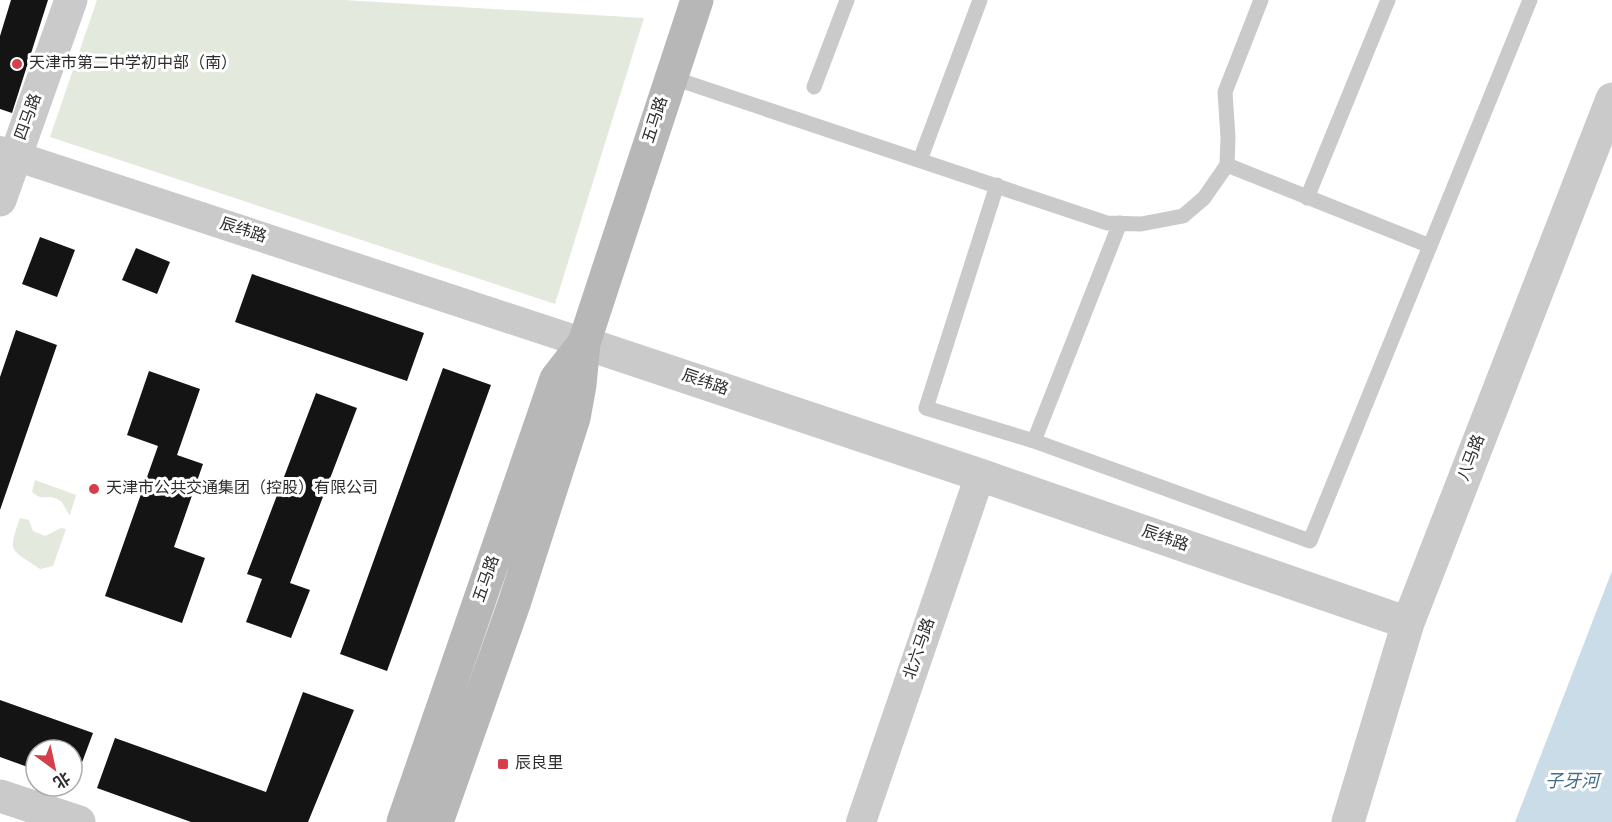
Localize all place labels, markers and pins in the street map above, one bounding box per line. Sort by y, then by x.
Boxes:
place label: 天津市第二中学初中部（南） [29,54,237,74]
marker: 天津市第二中学初中部（南） [10,57,24,71]
place label: 天津市公共交通集团（控股）有限公司 [106,479,378,499]
marker: 天津市公共交通集团（控股）有限公司 [87,482,101,496]
place label: 辰良里 [515,754,563,774]
marker: 辰良里 [496,757,510,771]

